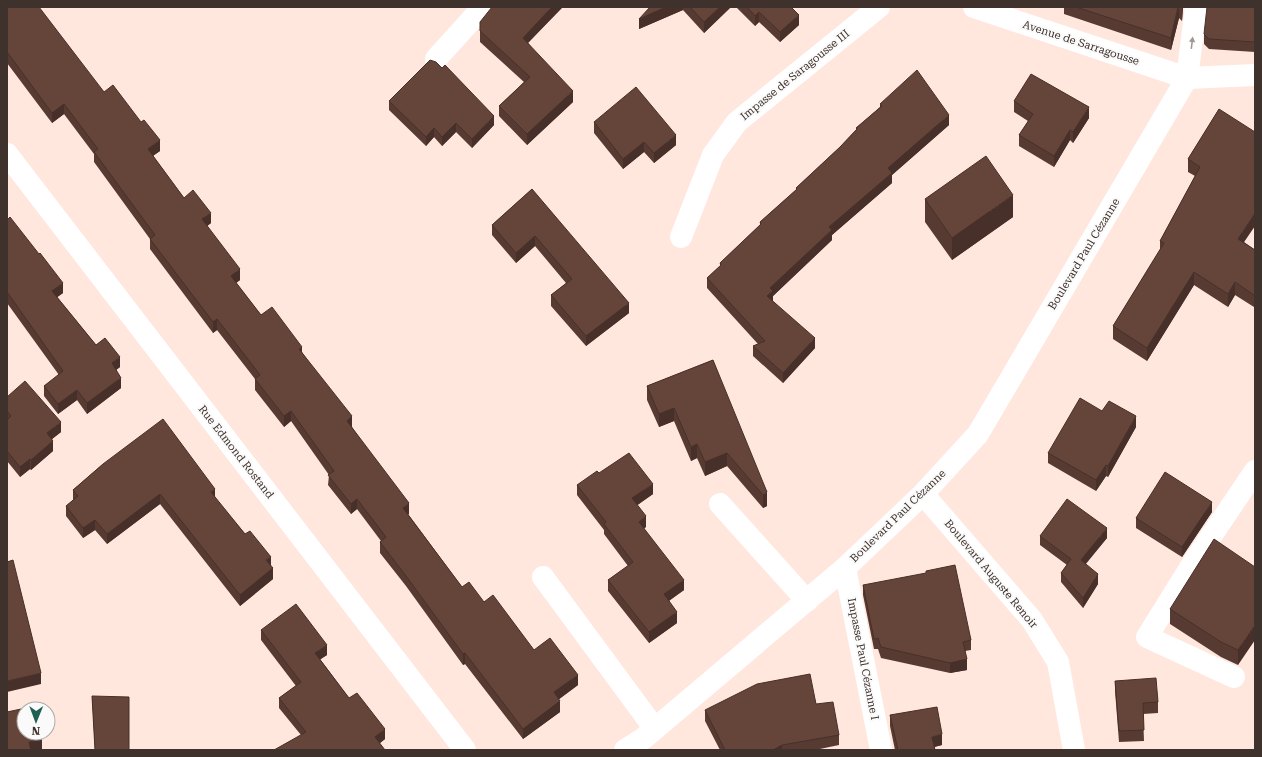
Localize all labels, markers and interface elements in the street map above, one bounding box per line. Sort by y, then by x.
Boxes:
street label: Avenue de Sarragousse [1021,18,1141,68]
street label: Impasse de Saragousse III [738,27,852,123]
one-way arrow [1189,36,1195,49]
street label: Boulevard Paul Cézanne [1046,196,1122,312]
street label: Rue Edmond Rostand [196,403,276,501]
street label: Boulevard Paul Cézanne [848,467,948,565]
street label: Boulevard Auguste Renoir [942,517,1041,631]
street label: Impasse Paul Cézanne I [845,597,881,721]
north arrow [16,701,56,741]
text: N [31,724,40,737]

